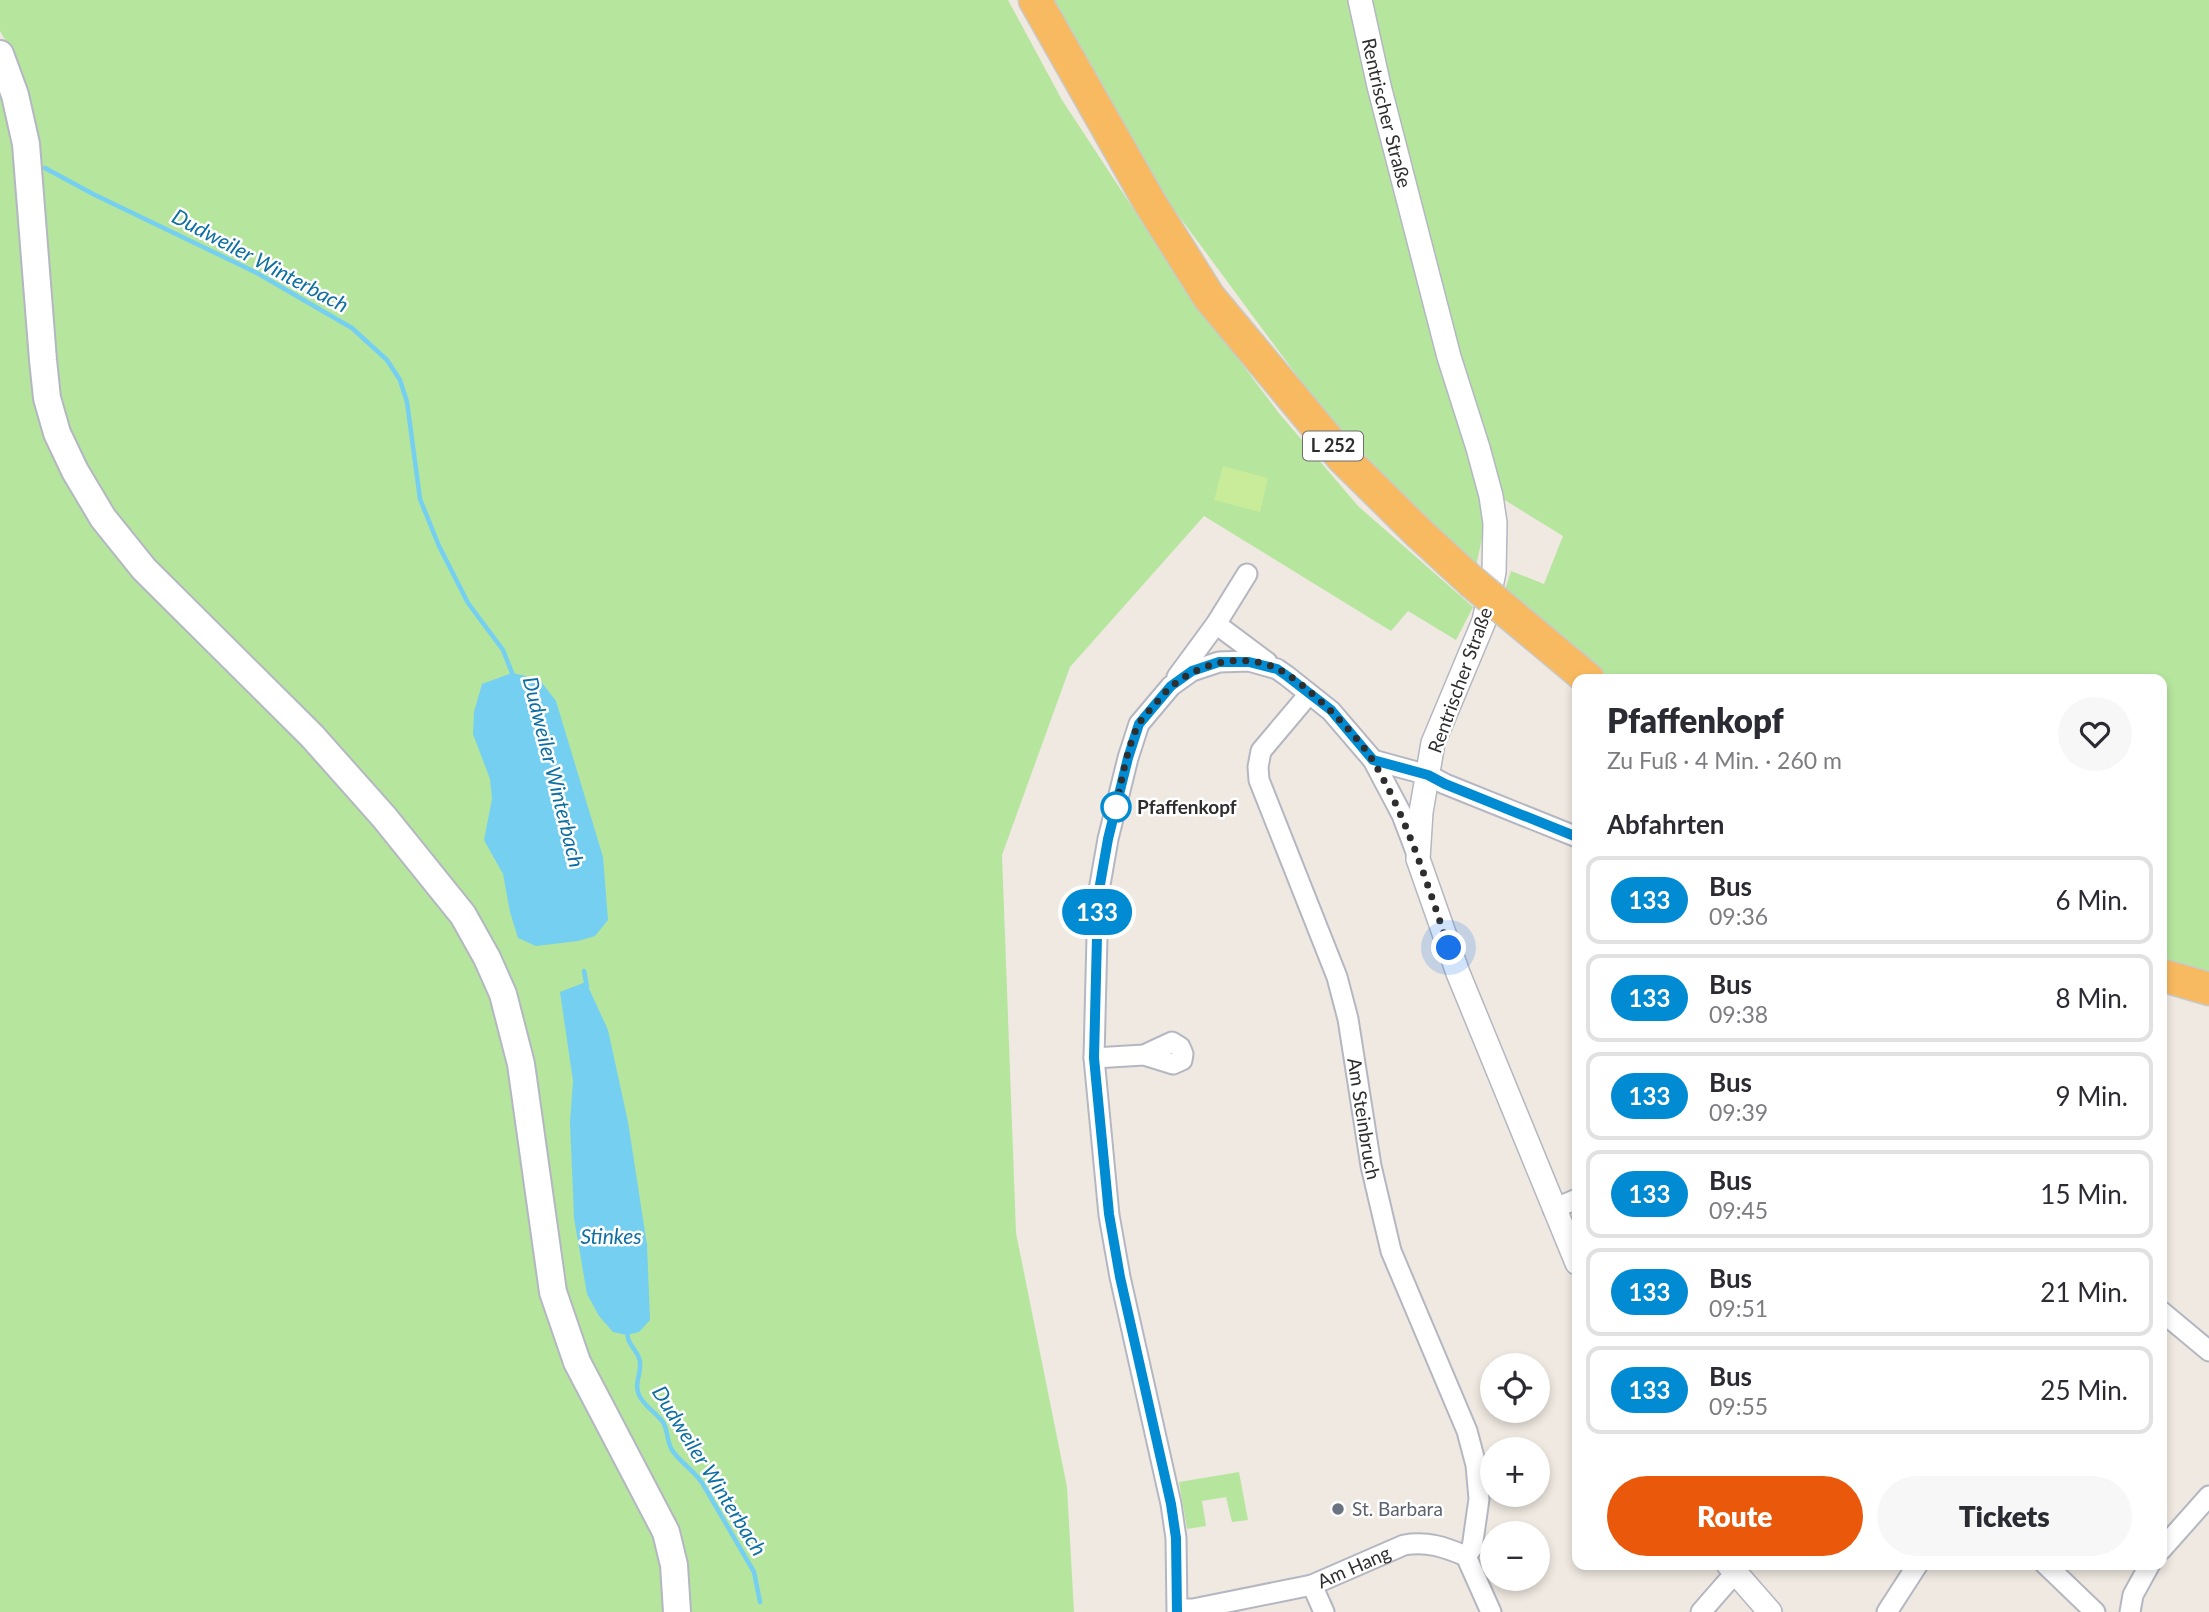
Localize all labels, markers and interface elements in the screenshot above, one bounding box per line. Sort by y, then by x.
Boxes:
street label: Rentrischer Straße [1358,36,1417,190]
water label: Dudweiler Winterbach [168,203,353,317]
road number: L 252 [1303,432,1363,461]
street label: Rentrischer Straße [1423,604,1497,756]
water label: Dudweiler Winterbach [519,674,590,870]
button: heart [2058,697,2132,771]
text: Pfaffenkopf [1607,700,1784,740]
text: Zu Fuß · 4 Min. · 260 m [1607,746,1842,774]
marker: Pfaffenkopf [1101,792,1131,822]
place label: Pfaffenkopf [1137,795,1237,818]
text: Abfahrten [1607,808,1725,840]
text: Bus [1709,870,1752,902]
text: 6 Min. [2055,884,2128,916]
text: 133 [1629,885,1670,914]
line badge: 133 [1057,889,1137,935]
text: 133 [1076,897,1118,926]
text: 09:36 [1709,902,1768,930]
your location [1431,930,1466,965]
text: Bus [1709,968,1752,1000]
text: 8 Min. [2055,982,2128,1014]
text: 133 [1629,983,1670,1012]
text: 09:38 [1709,1000,1768,1028]
street label: Am Steinbruch [1343,1056,1386,1182]
text: Bus [1709,1066,1752,1098]
text: 9 Min. [2055,1080,2128,1112]
text: 133 [1629,1081,1670,1110]
text: 09:39 [1709,1098,1768,1126]
text: Bus [1709,1164,1752,1196]
text: 15 Min. [2040,1178,2128,1210]
text: 133 [1629,1179,1670,1208]
text: 09:45 [1709,1196,1768,1224]
water label: Stinkes [580,1223,642,1248]
text: Bus [1709,1262,1752,1294]
text: 21 Min. [2040,1276,2128,1308]
text: 133 [1629,1277,1670,1306]
text: 09:51 [1709,1294,1768,1322]
map controls [1480,1353,1550,1591]
button: locate [1480,1353,1550,1423]
text: Bus [1709,1360,1752,1392]
text: 25 Min. [2040,1374,2128,1406]
text: 133 [1629,1375,1670,1404]
water label: Dudweiler Winterbach [648,1380,773,1560]
text: 09:55 [1709,1392,1768,1420]
button: + [1480,1437,1550,1507]
button: Route [1607,1476,1863,1556]
button: Tickets [1877,1476,2132,1556]
place label: St. Barbara [1352,1497,1443,1520]
marker: St. Barbara [1330,1501,1346,1517]
button: − [1480,1521,1550,1591]
street label: Am Hang [1313,1540,1394,1592]

